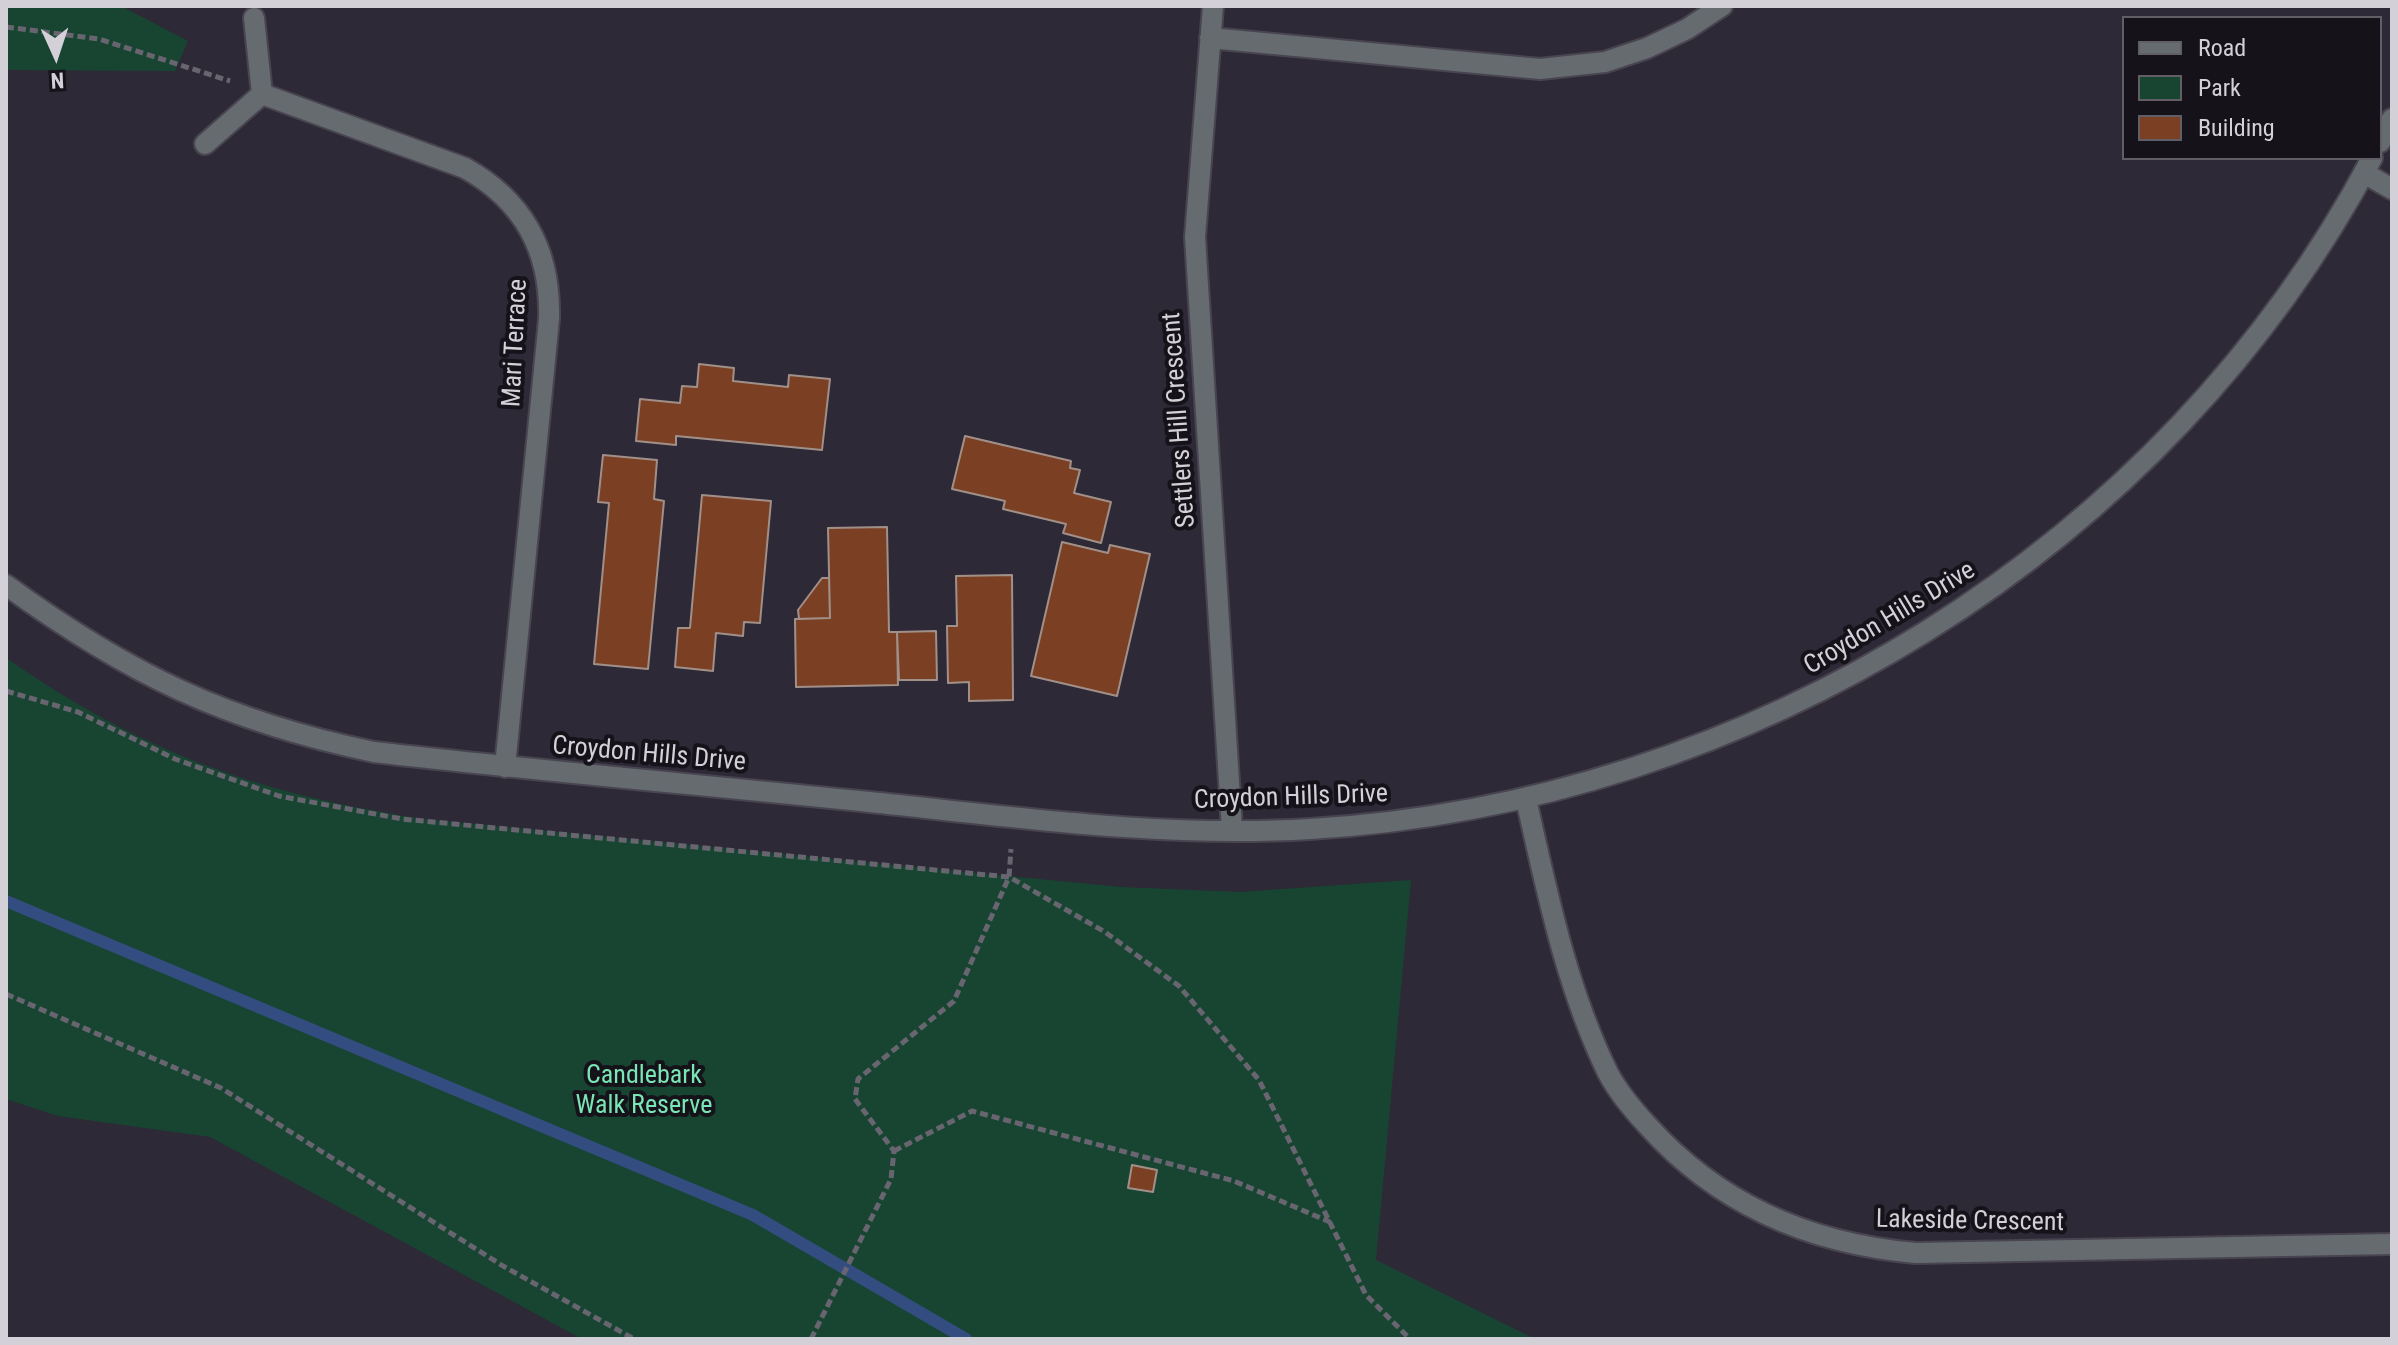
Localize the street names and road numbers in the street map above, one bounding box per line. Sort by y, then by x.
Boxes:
street label: Mari Terrace [497,278,535,408]
street label: Settlers Hill Crescent [1157,311,1203,529]
street label: Croydon Hills Drive [1799,556,1981,682]
street label: Croydon Hills Drive [551,731,747,779]
street label: Croydon Hills Drive [1193,779,1389,817]
street label: Lakeside Crescent [1876,1205,2064,1239]

